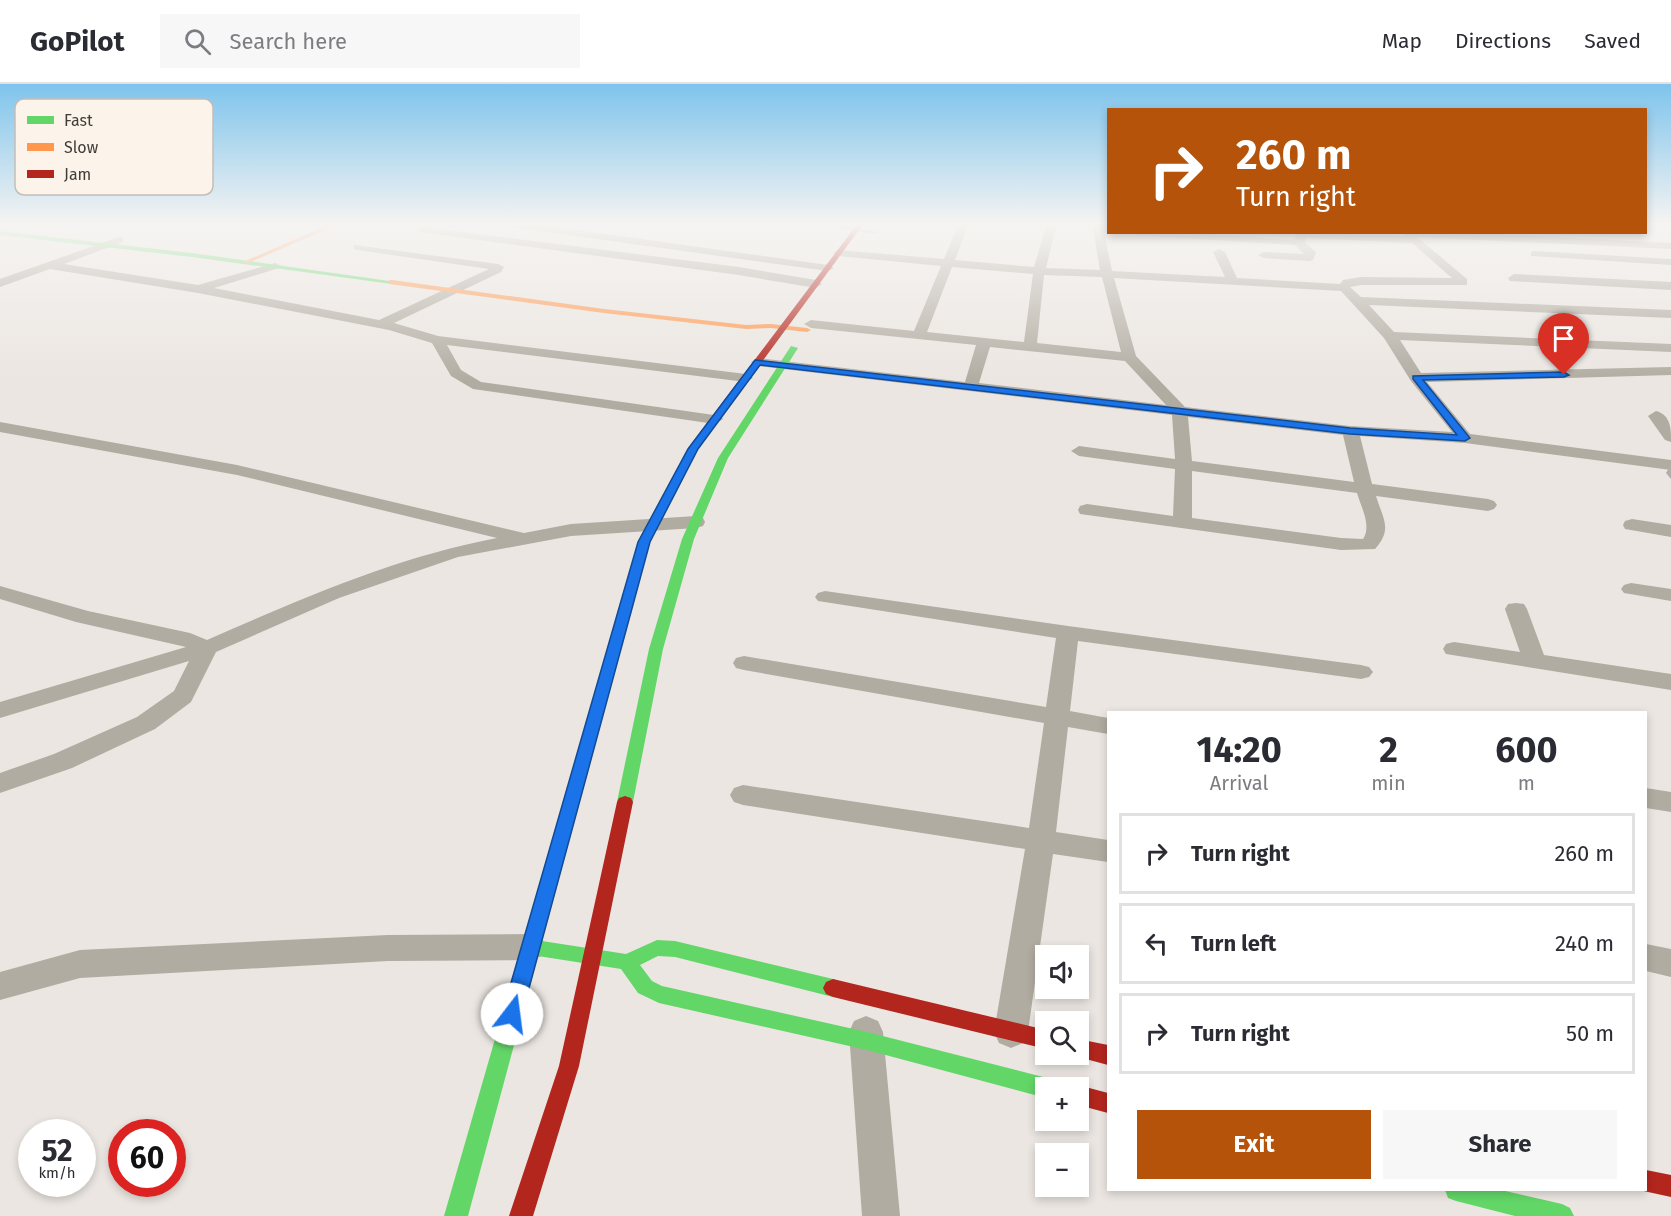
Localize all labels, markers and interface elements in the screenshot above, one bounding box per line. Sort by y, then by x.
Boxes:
search box [160,14,580,68]
text: GoPilot [30,25,124,58]
icon: search [181,25,214,58]
text: Search here [229,28,347,55]
text: Map [1382,28,1422,54]
text: Directions [1455,28,1551,54]
text: Saved [1584,28,1641,54]
legend [15,99,213,195]
text: Fast [64,111,93,130]
text: 260 m [1236,130,1351,180]
icon: right [1137,132,1215,210]
text: Slow [64,138,99,157]
text: Jam [64,165,91,184]
text: Turn right [1236,181,1356,213]
pin [1538,313,1589,375]
icon: arrive [1547,322,1580,355]
text: 14:20 [1196,728,1282,772]
text: 2 [1379,728,1398,772]
text: 600 [1495,728,1558,772]
text: Arrival [1210,771,1268,795]
text: min [1371,771,1406,795]
text: m [1518,771,1535,795]
icon: right [1140,837,1173,870]
text: Turn right [1191,840,1290,867]
text: 260 m [1554,840,1614,867]
icon: left [1140,927,1173,960]
text: Turn left [1191,930,1276,957]
text: 240 m [1555,930,1614,957]
map controls [1035,945,1089,1197]
button: sound [1035,945,1089,999]
position arrow [480,982,544,1046]
button: search [1035,1011,1089,1065]
icon: right [1140,1017,1173,1050]
text: Turn right [1191,1020,1290,1047]
text: 50 m [1566,1020,1614,1047]
button: + [1035,1077,1089,1131]
button: Exit [1137,1110,1371,1179]
button: Share [1383,1110,1617,1179]
speed limit sign: 60 [108,1119,186,1197]
text: 52 [41,1133,73,1169]
button: − [1035,1143,1089,1197]
text: km/h [38,1164,76,1182]

